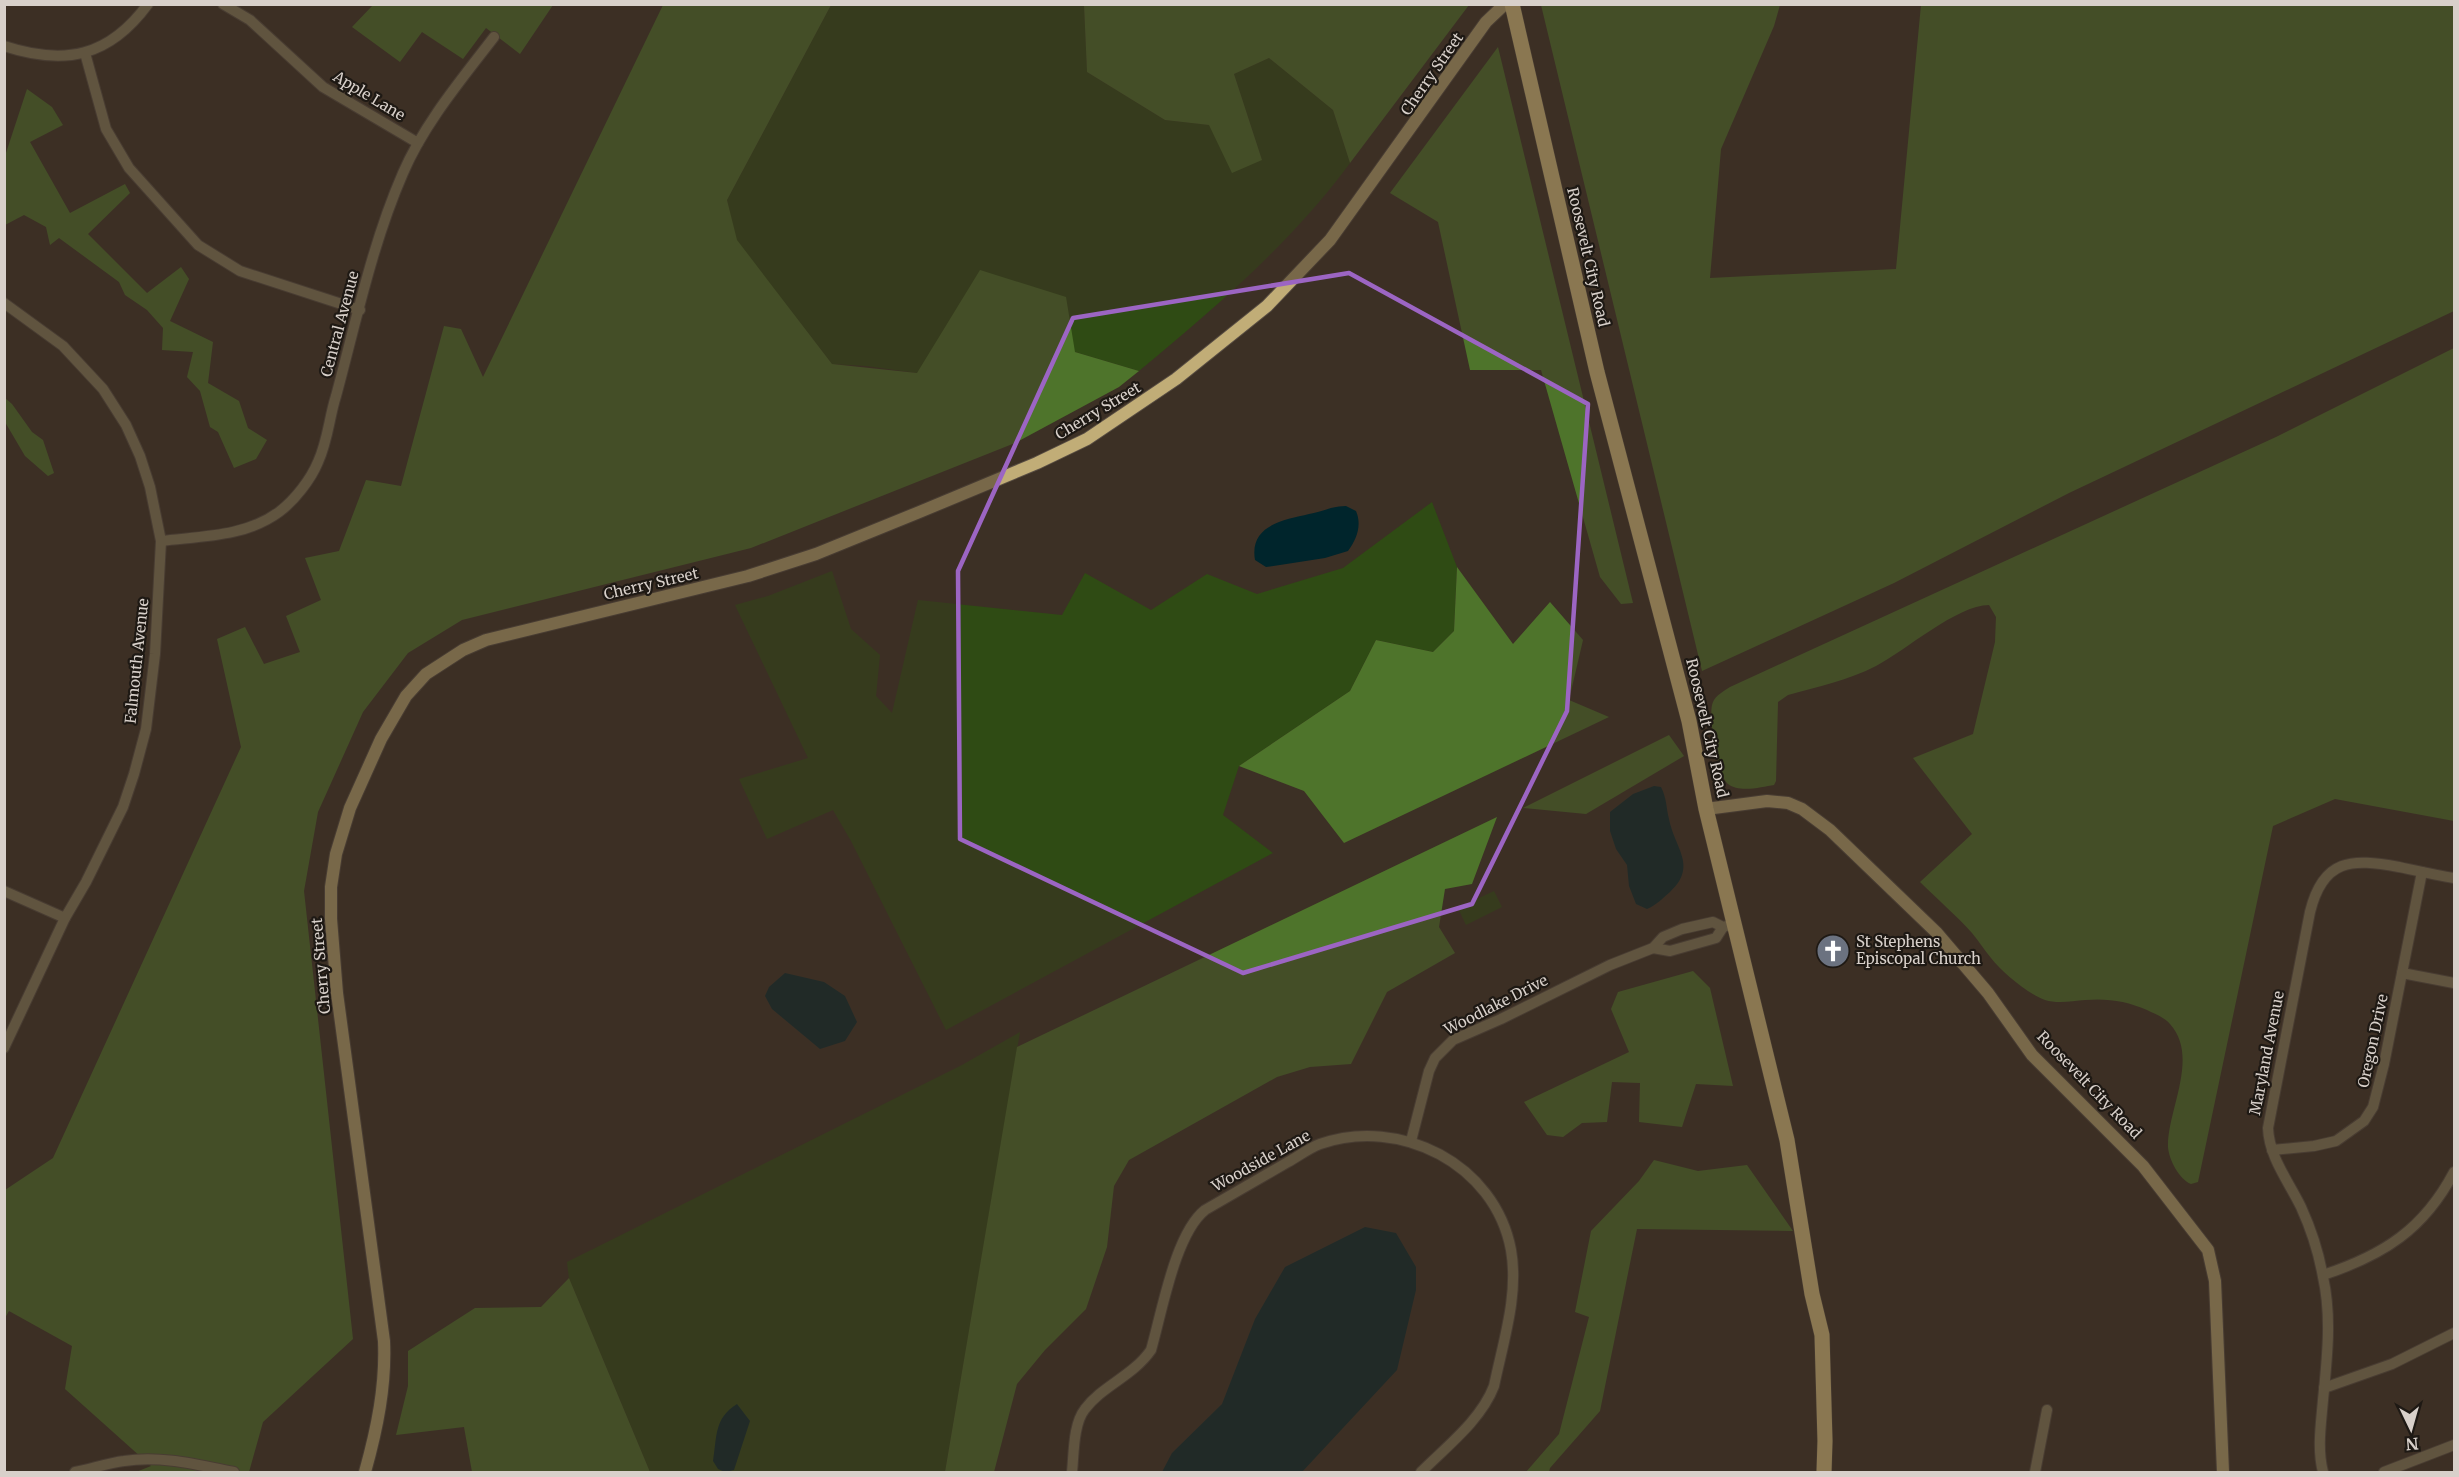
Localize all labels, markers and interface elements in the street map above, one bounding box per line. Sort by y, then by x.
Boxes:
street label: Cherry Street [1396,29,1467,119]
street label: Apple Lane [329,66,409,124]
street label: Roosevelt City Road [1563,185,1614,328]
street label: Central Avenue [316,269,363,379]
street label: Cherry Street [1052,378,1144,444]
street label: Cherry Street [602,563,700,604]
street label: Falmouth Avenue [120,597,153,725]
street label: Roosevelt City Road [1682,656,1733,799]
street label: Cherry Street [307,917,334,1015]
place label: St Stephens Episcopal Church [1856,932,1981,968]
church icon: St Stephens Episcopal Church [1815,933,1851,969]
street label: Woodlake Drive [1440,970,1551,1039]
street label: Maryland Avenue [2245,989,2288,1117]
street label: Oregon Drive [2353,992,2392,1089]
street label: Roosevelt City Road [2033,1027,2146,1142]
street label: Woodside Lane [1207,1126,1314,1196]
north arrow [2381,1399,2441,1459]
text: N [2405,1433,2419,1454]

